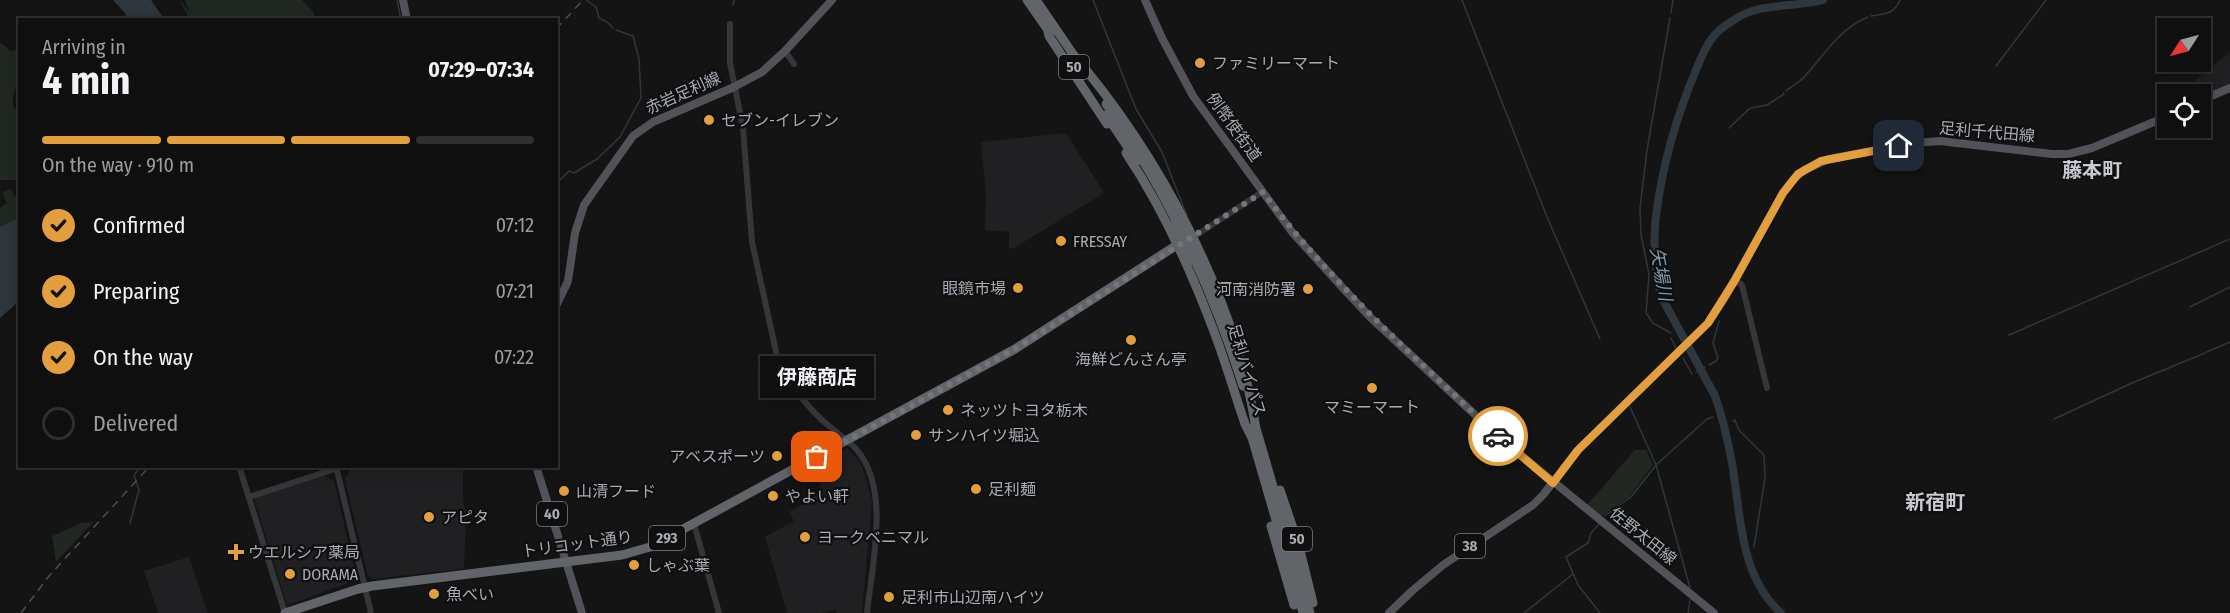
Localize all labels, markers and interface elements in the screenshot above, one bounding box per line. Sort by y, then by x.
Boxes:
north arrow [2157,18,2211,72]
map controls [2157,18,2211,138]
text: Arriving in [42,35,126,59]
place label: ファミリーマート [1212,54,1340,73]
road number: 50 [1059,55,1089,79]
text: 07:29–07:34 [428,56,534,83]
marker: ファミリーマート [1193,56,1207,70]
text: 4 min [42,58,130,104]
street label: 赤岩足利線 [643,68,723,118]
button: locate [2157,84,2211,138]
street label: 例幣使街道 [1203,89,1265,165]
place label: セブン-イレブン [721,111,839,130]
marker: セブン-イレブン [702,113,716,127]
street label: 足利千代田線 [1938,118,2036,146]
pin [1873,120,1924,171]
icon: home [1882,129,1915,162]
text: On the way · 910 m [42,153,194,177]
district label: 藤本町 [2062,158,2122,182]
icon: check [42,209,75,242]
text: Confirmed [93,212,186,239]
text: 07:12 [496,213,534,237]
place label: FRESSAY [1073,232,1127,251]
marker: FRESSAY [1054,234,1068,248]
water label: 矢場川 [1645,246,1677,304]
icon: check [42,275,75,308]
text: Preparing [93,278,179,305]
text: 07:21 [495,279,534,303]
place label: 眼鏡市場 [942,279,1006,298]
place label: 河南消防署 [1216,280,1296,299]
marker: 眼鏡市場 [1011,281,1025,295]
marker: 河南消防署 [1301,282,1315,296]
street label: 足利バイパス [1224,321,1270,419]
marker: 海鮮どんさん亭 [1124,333,1138,347]
icon: check [42,341,75,374]
text: On the way [93,344,193,371]
text: 07:22 [494,345,534,369]
place label: 海鮮どんさん亭 [1075,350,1187,369]
callout: 伊藤商店 [760,355,874,397]
text: 伊藤商店 [777,365,857,389]
marker: マミーマート [1365,381,1379,395]
place label: マミーマート [1324,398,1420,417]
place label: ネッツトヨタ栃木 [960,401,1088,420]
marker: ネッツトヨタ栃木 [941,403,955,417]
courier [1468,406,1528,466]
text: Delivered [93,410,178,437]
icon: car [1482,420,1515,453]
place label: サンハイツ堀込 [928,426,1040,445]
marker: サンハイツ堀込 [909,428,923,442]
pin [791,431,842,482]
icon: bag [800,440,833,473]
place label: アベスポーツ [669,447,765,466]
marker: アベスポーツ [770,449,784,463]
place label: 足利麺 [988,480,1036,499]
place label: 山清フード [576,482,656,501]
marker: 足利麺 [969,482,983,496]
marker: 山清フード [557,484,571,498]
place label: やよい軒 [785,487,849,506]
marker: やよい軒 [766,489,780,503]
district label: 新宿町 [1905,490,1965,514]
road number: 40 [537,502,567,526]
street label: 佐野太田線 [1606,503,1680,569]
place label: アピタ [441,508,489,527]
marker: アピタ [422,510,436,524]
road number: 293 [649,526,685,550]
street label: トリコット通り [520,527,634,561]
road number: 50 [1282,527,1312,551]
place label: ヨークベニマル [817,528,929,547]
marker: ヨークベニマル [798,530,812,544]
road number: 38 [1455,534,1485,558]
place label: ウエルシア薬局 [248,543,360,562]
marker: ウエルシア薬局 [229,545,243,559]
place label: しゃぶ葉 [646,556,710,575]
marker: しゃぶ葉 [627,558,641,572]
place label: DORAMA [302,565,359,584]
marker: DORAMA [283,567,297,581]
place label: 魚べい [446,585,494,604]
marker: 魚べい [427,587,441,601]
place label: 足利市山辺南ハイツ [901,588,1045,607]
marker: 足利市山辺南ハイツ [882,590,896,604]

